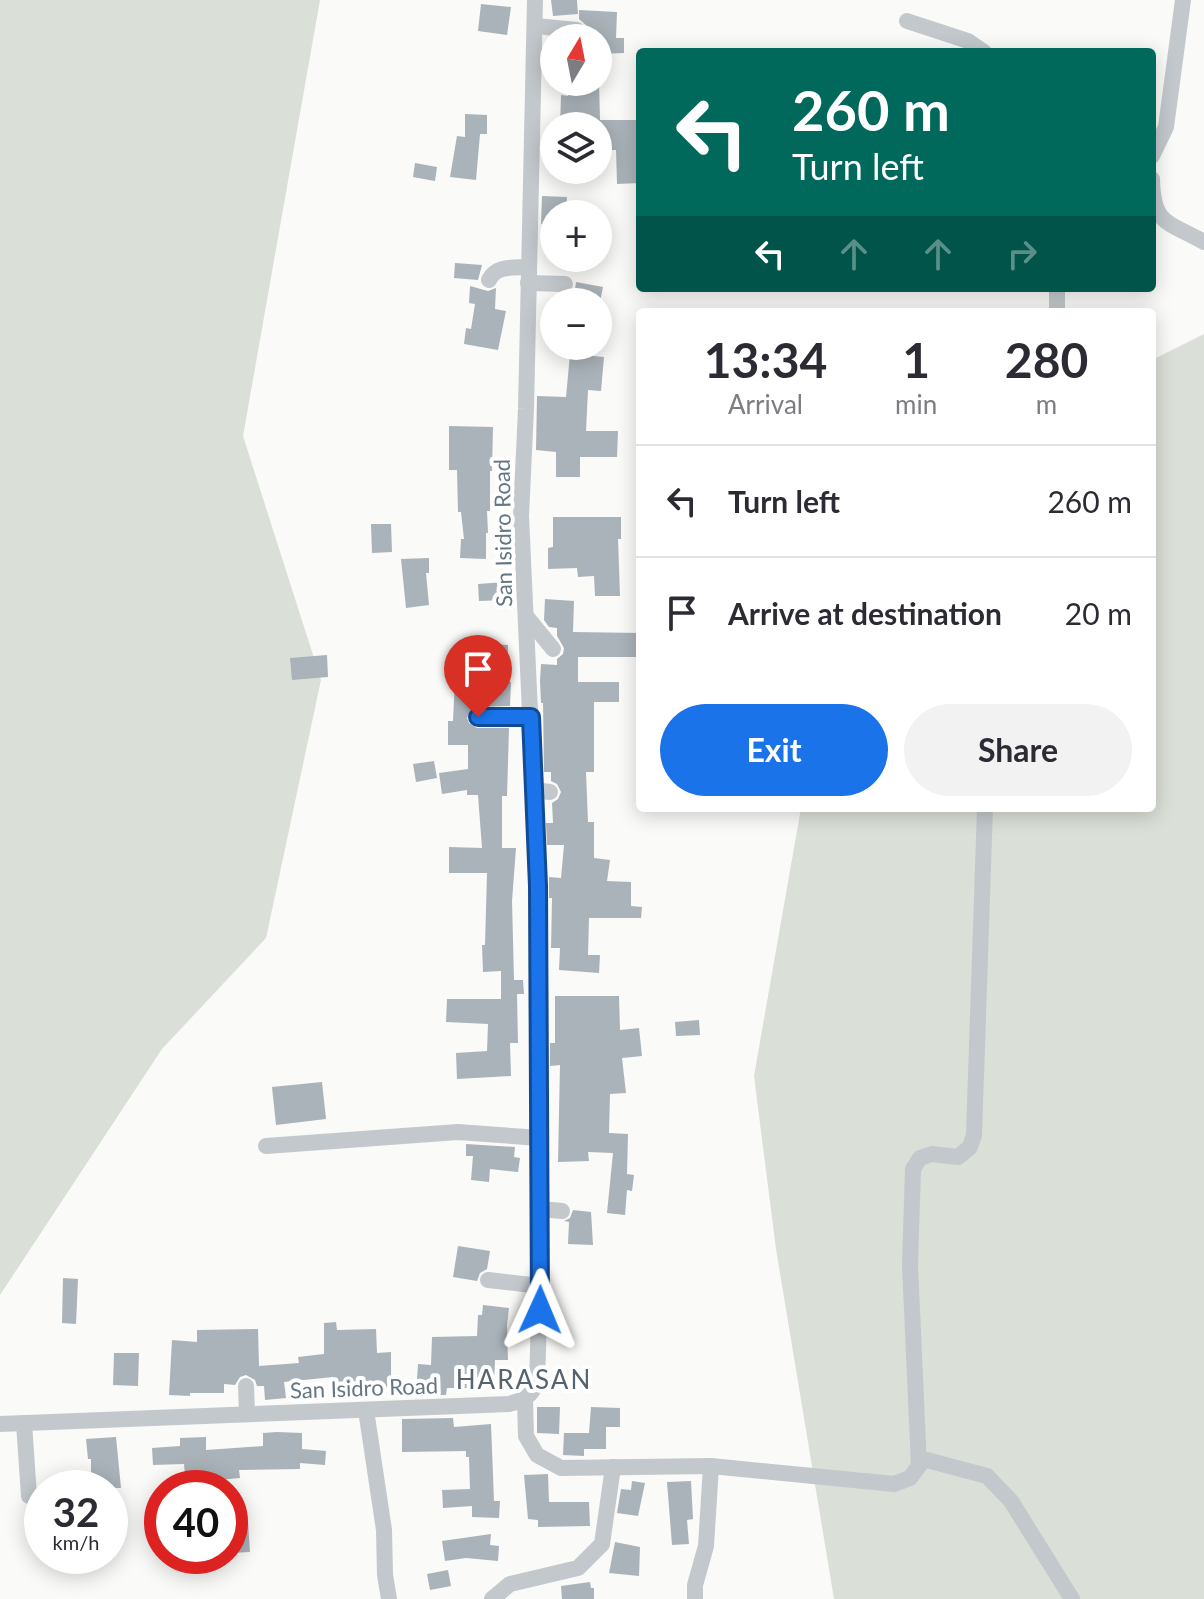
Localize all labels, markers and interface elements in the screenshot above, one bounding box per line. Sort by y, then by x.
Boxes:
north arrow [540,24,612,96]
map controls [540,24,612,360]
text: 260 m [792,76,950,143]
icon: left [660,80,764,184]
button: layers [540,112,612,184]
text: Turn left [792,144,924,188]
button: + [540,200,612,272]
icon: left [748,232,792,276]
icon: ahead [832,232,876,276]
icon: ahead [916,232,960,276]
icon: right [1000,232,1044,276]
button: − [540,288,612,360]
text: 13:34 [704,331,827,388]
text: 1 [902,331,930,388]
text: 280 [1005,331,1088,388]
text: Arrival [728,388,803,420]
text: min [895,388,937,420]
text: m [1036,388,1057,420]
street label: San Isidro Road [488,459,517,607]
icon: left [660,479,704,523]
text: Turn left [728,483,840,519]
text: 260 m [1047,483,1132,519]
icon: arrive [660,591,704,635]
text: Arrive at destination [728,595,1002,631]
text: 20 m [1065,595,1132,631]
pin [444,635,512,717]
icon: arrive [456,647,500,691]
button: Exit [660,704,888,796]
button: Share [904,704,1132,796]
position arrow [498,1268,582,1352]
district label: HARASAN [456,1363,592,1395]
street label: San Isidro Road [290,1371,438,1404]
speed limit sign: 40 [144,1470,248,1574]
text: 32 [53,1488,99,1536]
text: km/h [53,1530,99,1554]

